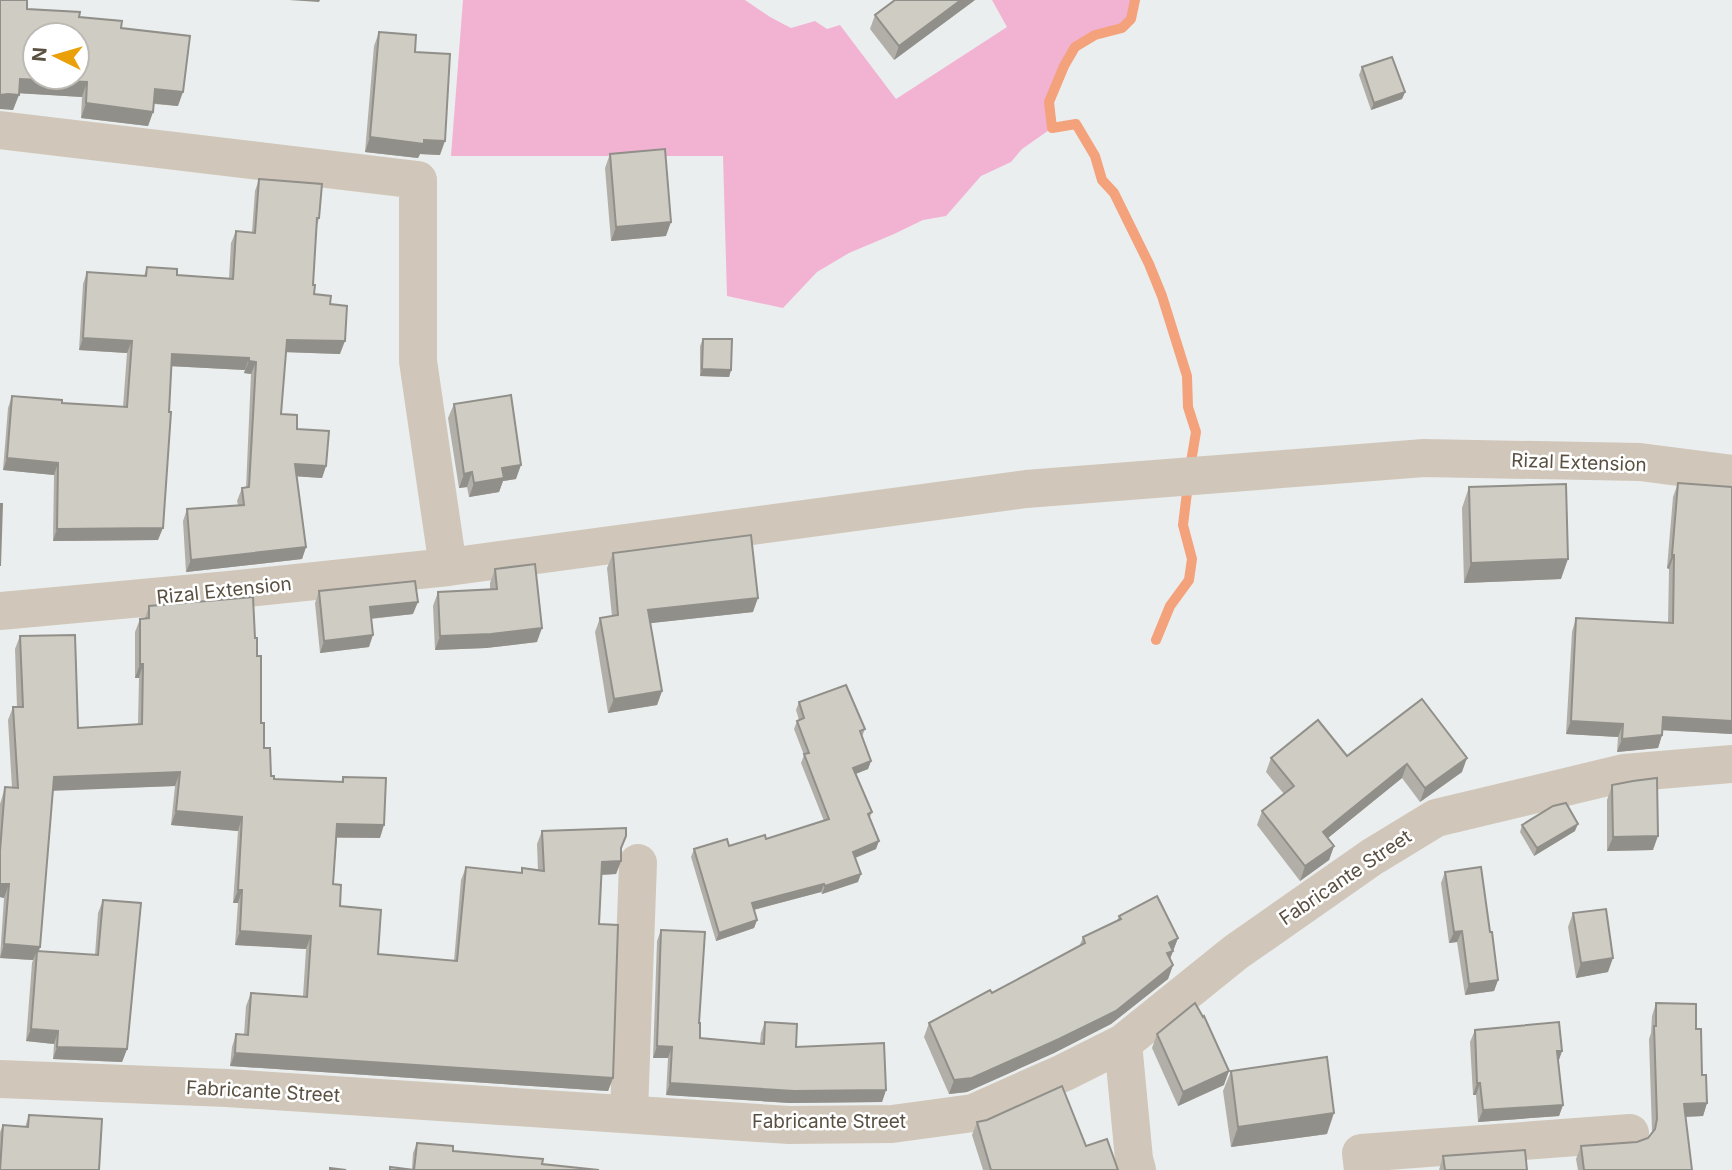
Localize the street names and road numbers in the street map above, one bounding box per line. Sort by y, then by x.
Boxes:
street label: Rizal Extension [1511,449,1647,476]
street label: Rizal Extension [155,572,293,609]
street label: Fabricante Street [1275,825,1416,930]
street label: Fabricante Street [185,1076,341,1107]
street label: Fabricante Street [752,1110,906,1133]

